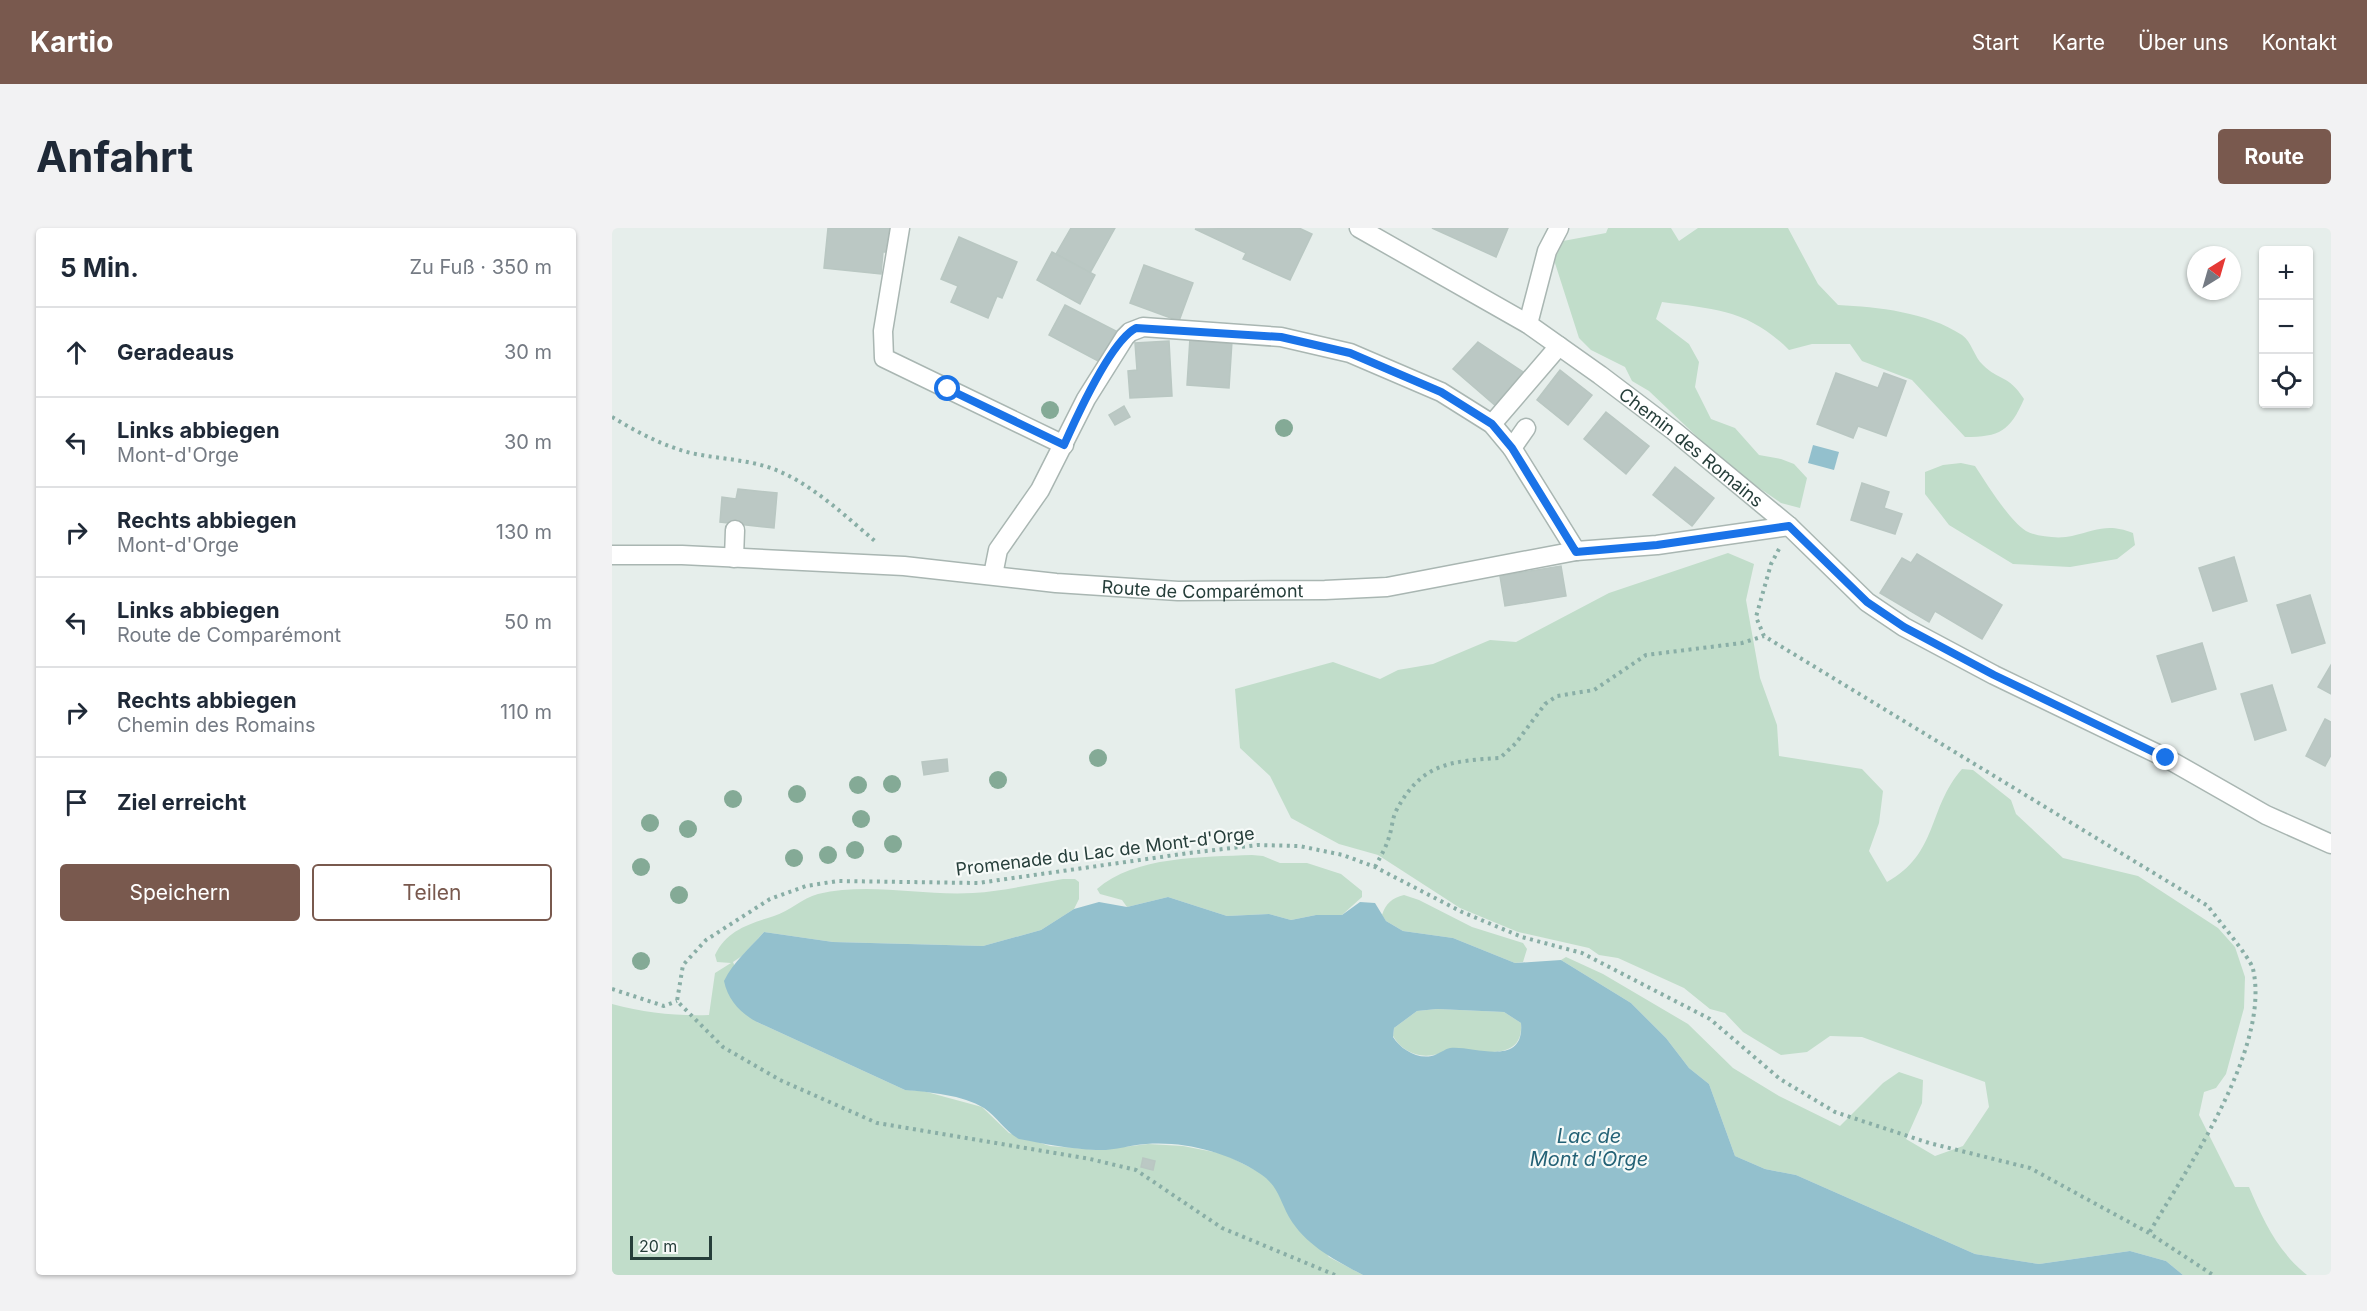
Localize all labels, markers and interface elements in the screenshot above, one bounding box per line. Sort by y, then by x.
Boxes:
text: Kartio [30,25,113,59]
text: Start [1972,30,2019,55]
text: Karte [2052,30,2105,55]
text: Über uns [2138,30,2229,55]
text: Kontakt [2262,30,2337,55]
button: Route [2218,129,2331,184]
text: Anfahrt [36,131,193,182]
north arrow [2187,246,2241,300]
map controls [2259,246,2313,408]
button: + [2259,246,2313,300]
text: 5 Min. [60,252,139,283]
text: Zu Fuß · 350 m [409,255,552,279]
button: − [2259,300,2313,354]
icon: ahead [60,336,93,369]
text: Geradeaus [117,339,234,365]
text: 30 m [504,340,552,364]
button: locate [2259,354,2313,408]
route start [934,375,960,401]
street label: Chemin des Romains [1615,383,1768,511]
text: Links abbiegen [117,417,280,443]
icon: left [60,426,93,459]
text: 30 m [504,430,552,454]
text: Mont-d'Orge [117,443,239,467]
text: Rechts abbiegen [117,507,297,533]
icon: right [60,516,93,549]
text: 130 m [496,520,552,544]
text: Mont-d'Orge [117,533,239,557]
street label: Route de Comparémont [1101,576,1304,602]
text: Links abbiegen [117,597,280,623]
icon: left [60,606,93,639]
text: 50 m [504,610,552,634]
text: Route de Comparémont [117,623,341,647]
text: Rechts abbiegen [117,687,297,713]
icon: right [60,696,93,729]
text: 110 m [500,700,552,724]
text: Chemin des Romains [117,713,316,737]
route end [2152,744,2178,770]
icon: arrive [60,786,93,819]
text: Ziel erreicht [117,789,246,815]
street label: Promenade du Lac de Mont-d'Orge [954,822,1256,880]
button: Speichern [60,864,300,921]
button: Teilen [312,864,552,921]
water label: Lac de Mont d'Orge [1530,1124,1648,1171]
scale bar [630,1233,712,1260]
text: 20 m [639,1236,677,1256]

